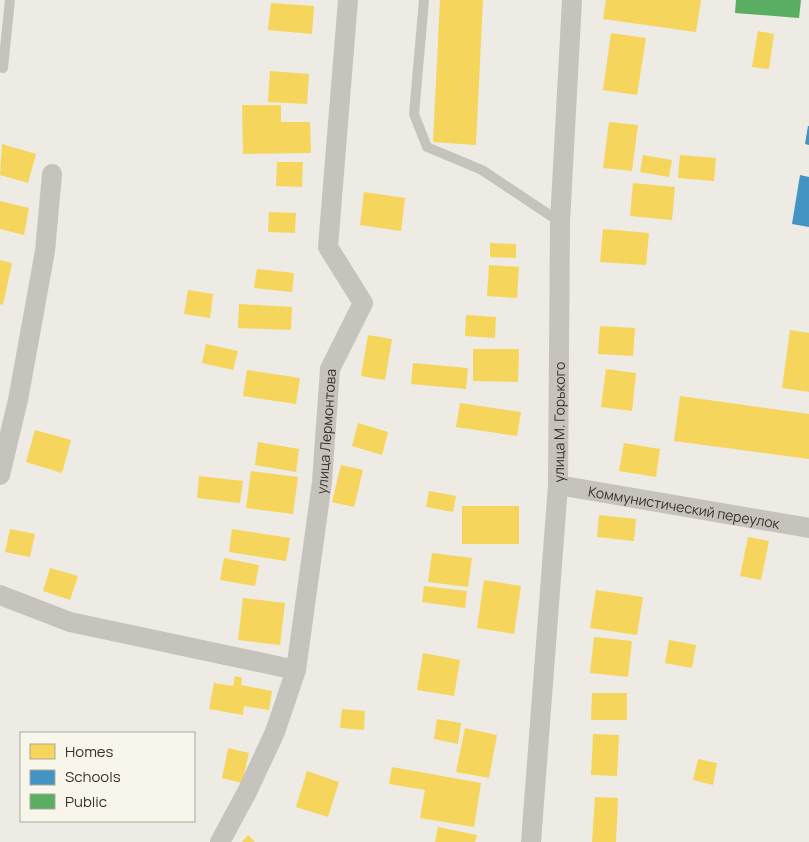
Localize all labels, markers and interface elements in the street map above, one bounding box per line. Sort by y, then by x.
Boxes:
street label: улица М. Горького [549,362,568,482]
street label: улица Лермонтова [311,368,339,495]
street label: Коммунистический переулок [587,481,782,533]
legend [20,732,195,822]
text: Homes [65,741,114,762]
text: Schools [65,766,121,787]
text: Public [65,791,107,812]

